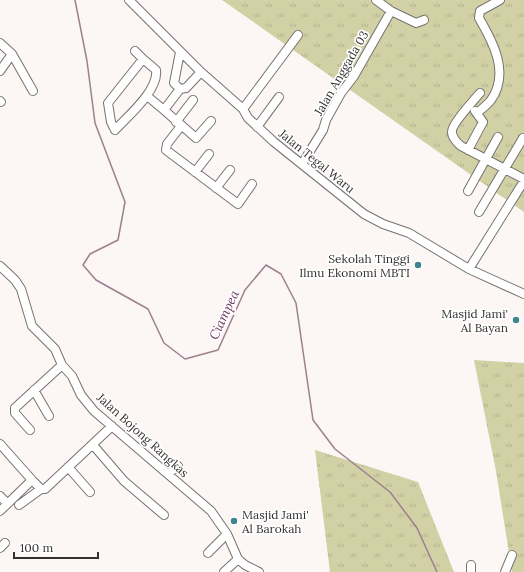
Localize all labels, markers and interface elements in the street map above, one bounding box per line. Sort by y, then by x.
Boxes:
street label: Jalan Anggada 03 [310,28,371,119]
street label: Jalan Tegal Waru [275,125,358,196]
place label: Sekolah Tinggi Ilmu Ekonomi MBTI [299,251,410,280]
marker: Sekolah Tinggi Ilmu Ekonomi MBTI [413,260,423,270]
water label: Ciampea [205,287,243,342]
place label: Masjid Jami' Al Bayan [441,306,508,335]
marker: Masjid Jami' Al Bayan [511,315,521,325]
street label: Jalan Bojong Rangkas [93,389,192,480]
place label: Masjid Jami' Al Barokah [241,507,309,536]
marker: Masjid Jami' Al Barokah [229,516,239,526]
scale bar [14,534,98,560]
text: 100 m [20,540,53,555]

